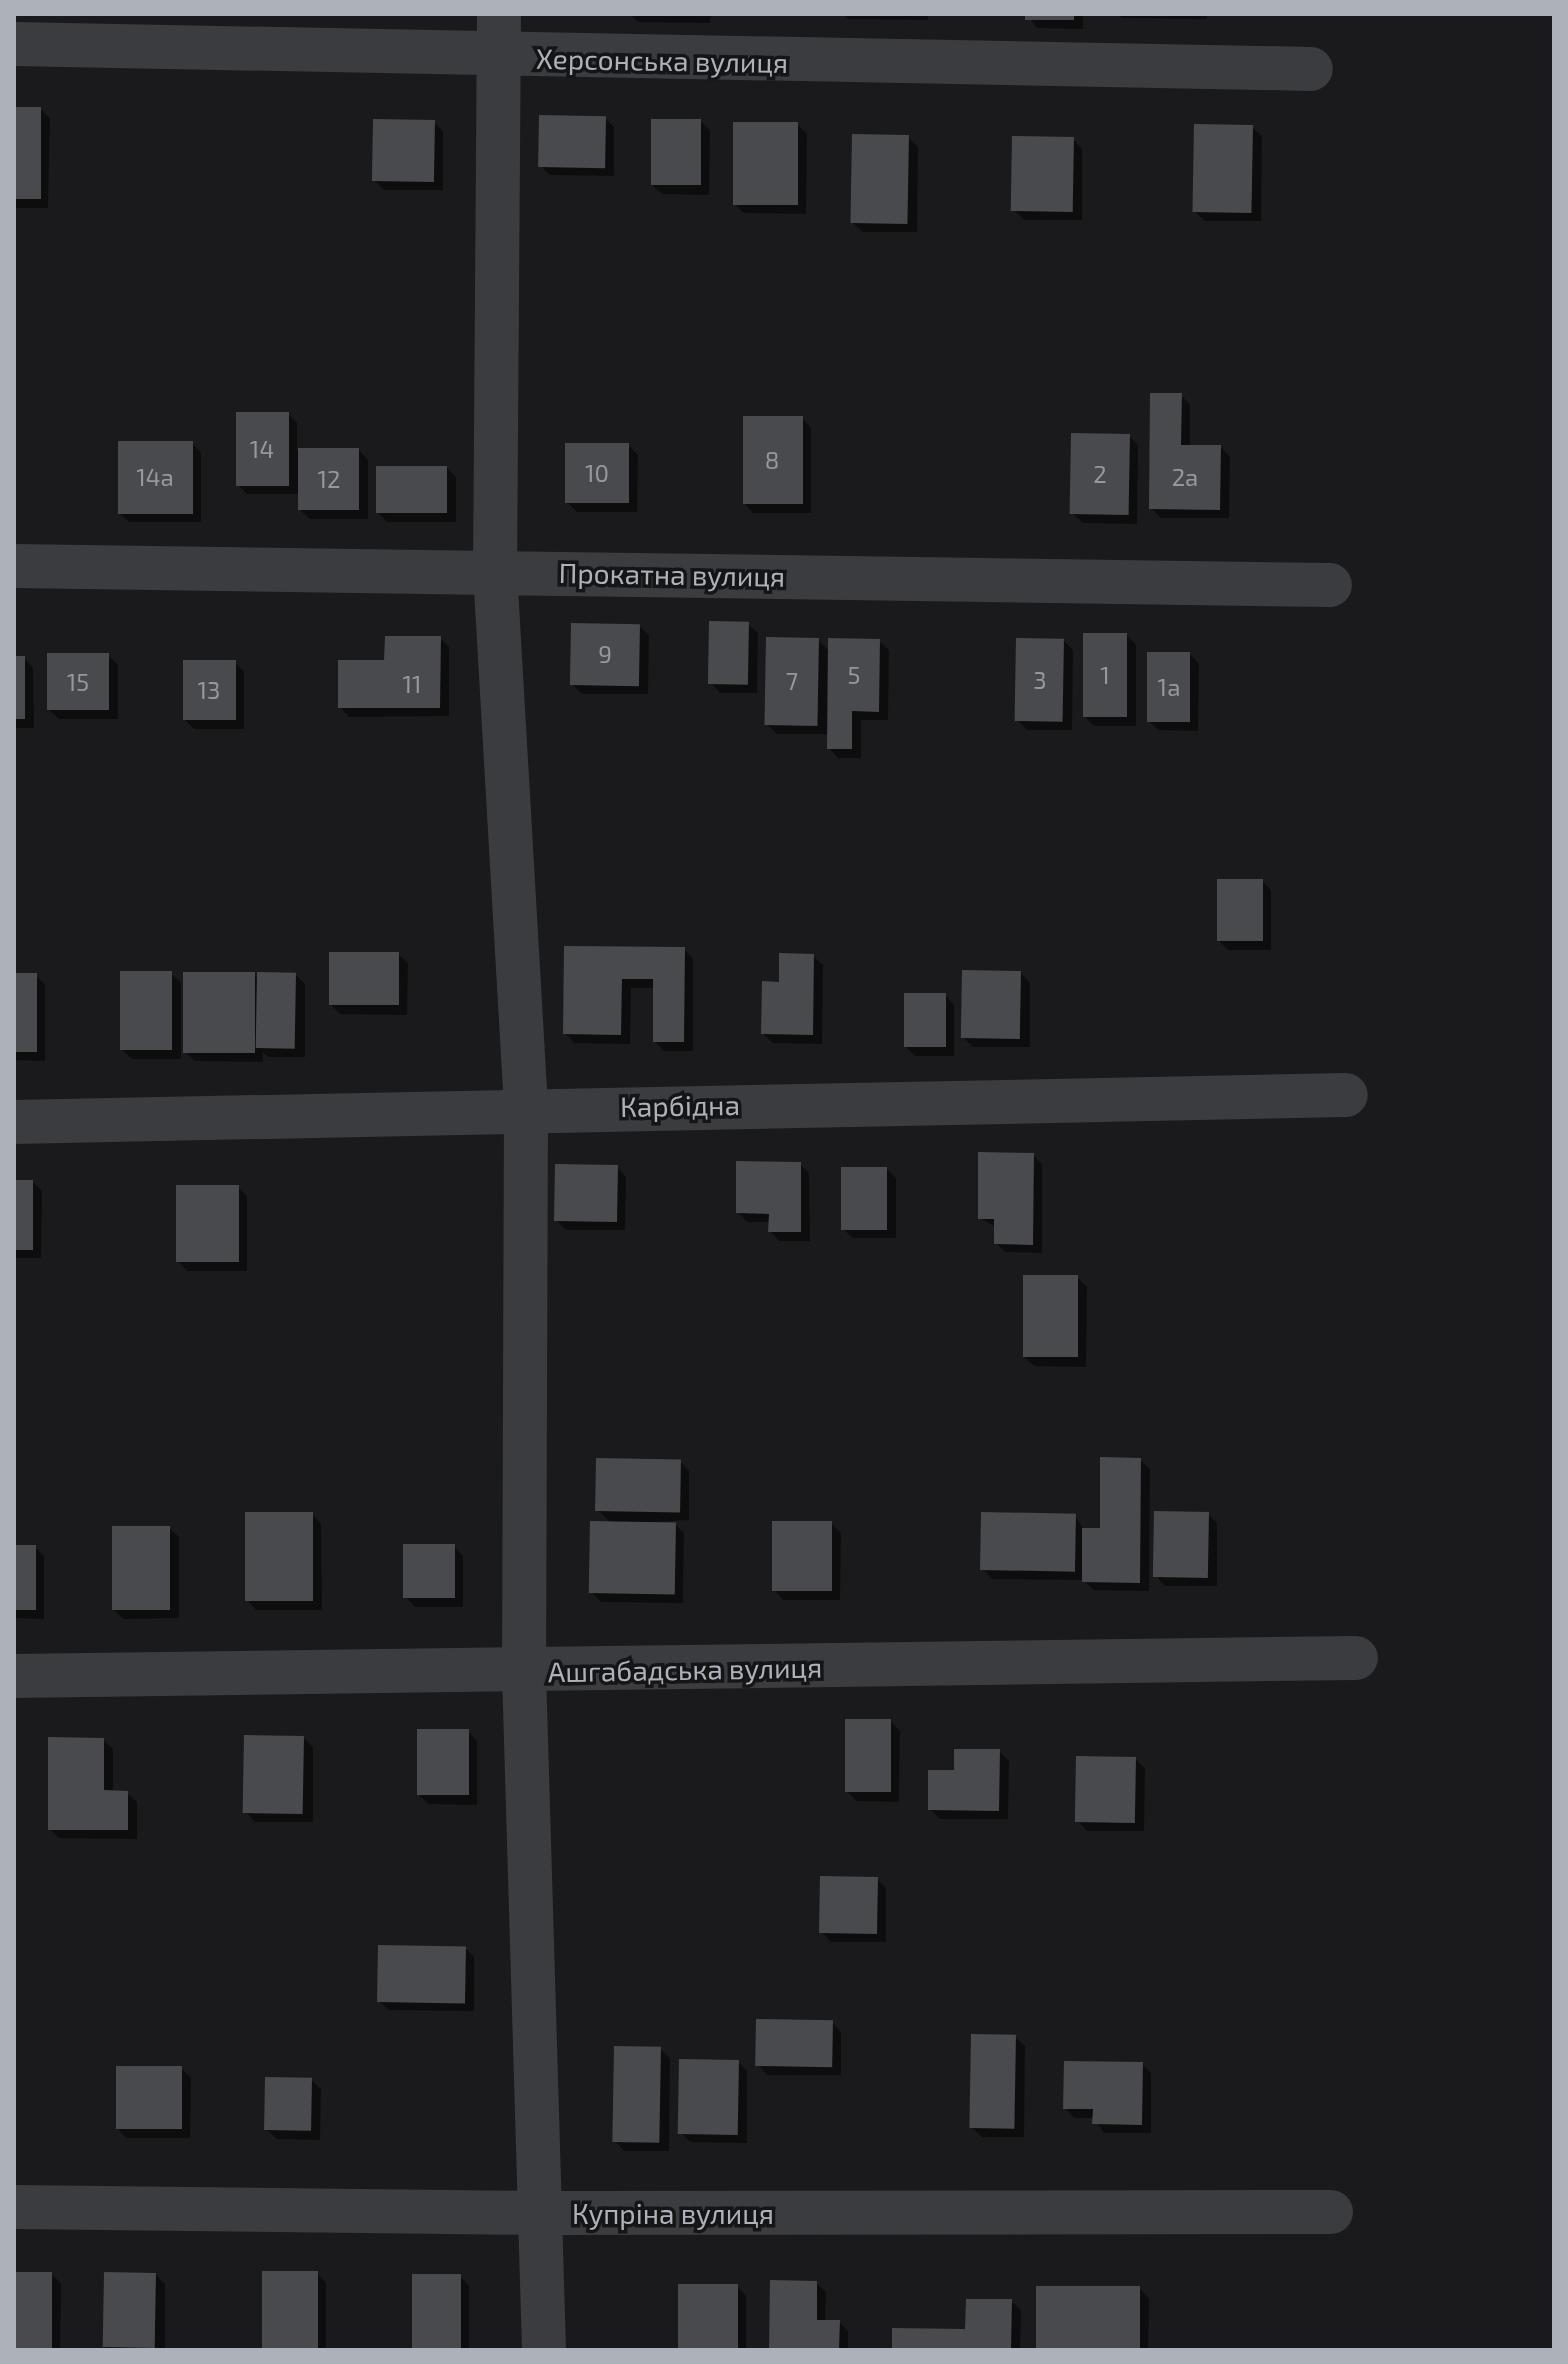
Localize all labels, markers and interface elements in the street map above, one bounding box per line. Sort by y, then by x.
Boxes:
street label: Херсонська вулиця [536,41,788,79]
house number: 14 [250,435,274,463]
house number: 8 [765,446,779,474]
house number: 10 [585,459,609,487]
house number: 2 [1093,460,1107,488]
house number: 14а [136,463,174,491]
house number: 2а [1172,463,1198,491]
house number: 12 [317,465,341,493]
street label: Прокатна вулиця [558,555,786,593]
house number: 9 [598,640,612,668]
house number: 5 [848,661,860,689]
house number: 1 [1100,661,1110,689]
house number: 3 [1033,666,1047,694]
house number: 7 [786,667,798,695]
house number: 15 [67,668,89,696]
house number: 11 [402,670,422,698]
house number: 1а [1158,673,1180,701]
house number: 13 [198,676,220,704]
street label: Карбідна [620,1087,740,1123]
street label: Ашгабадська вулиця [547,1650,823,1688]
street label: Купріна вулиця [572,2196,774,2230]

